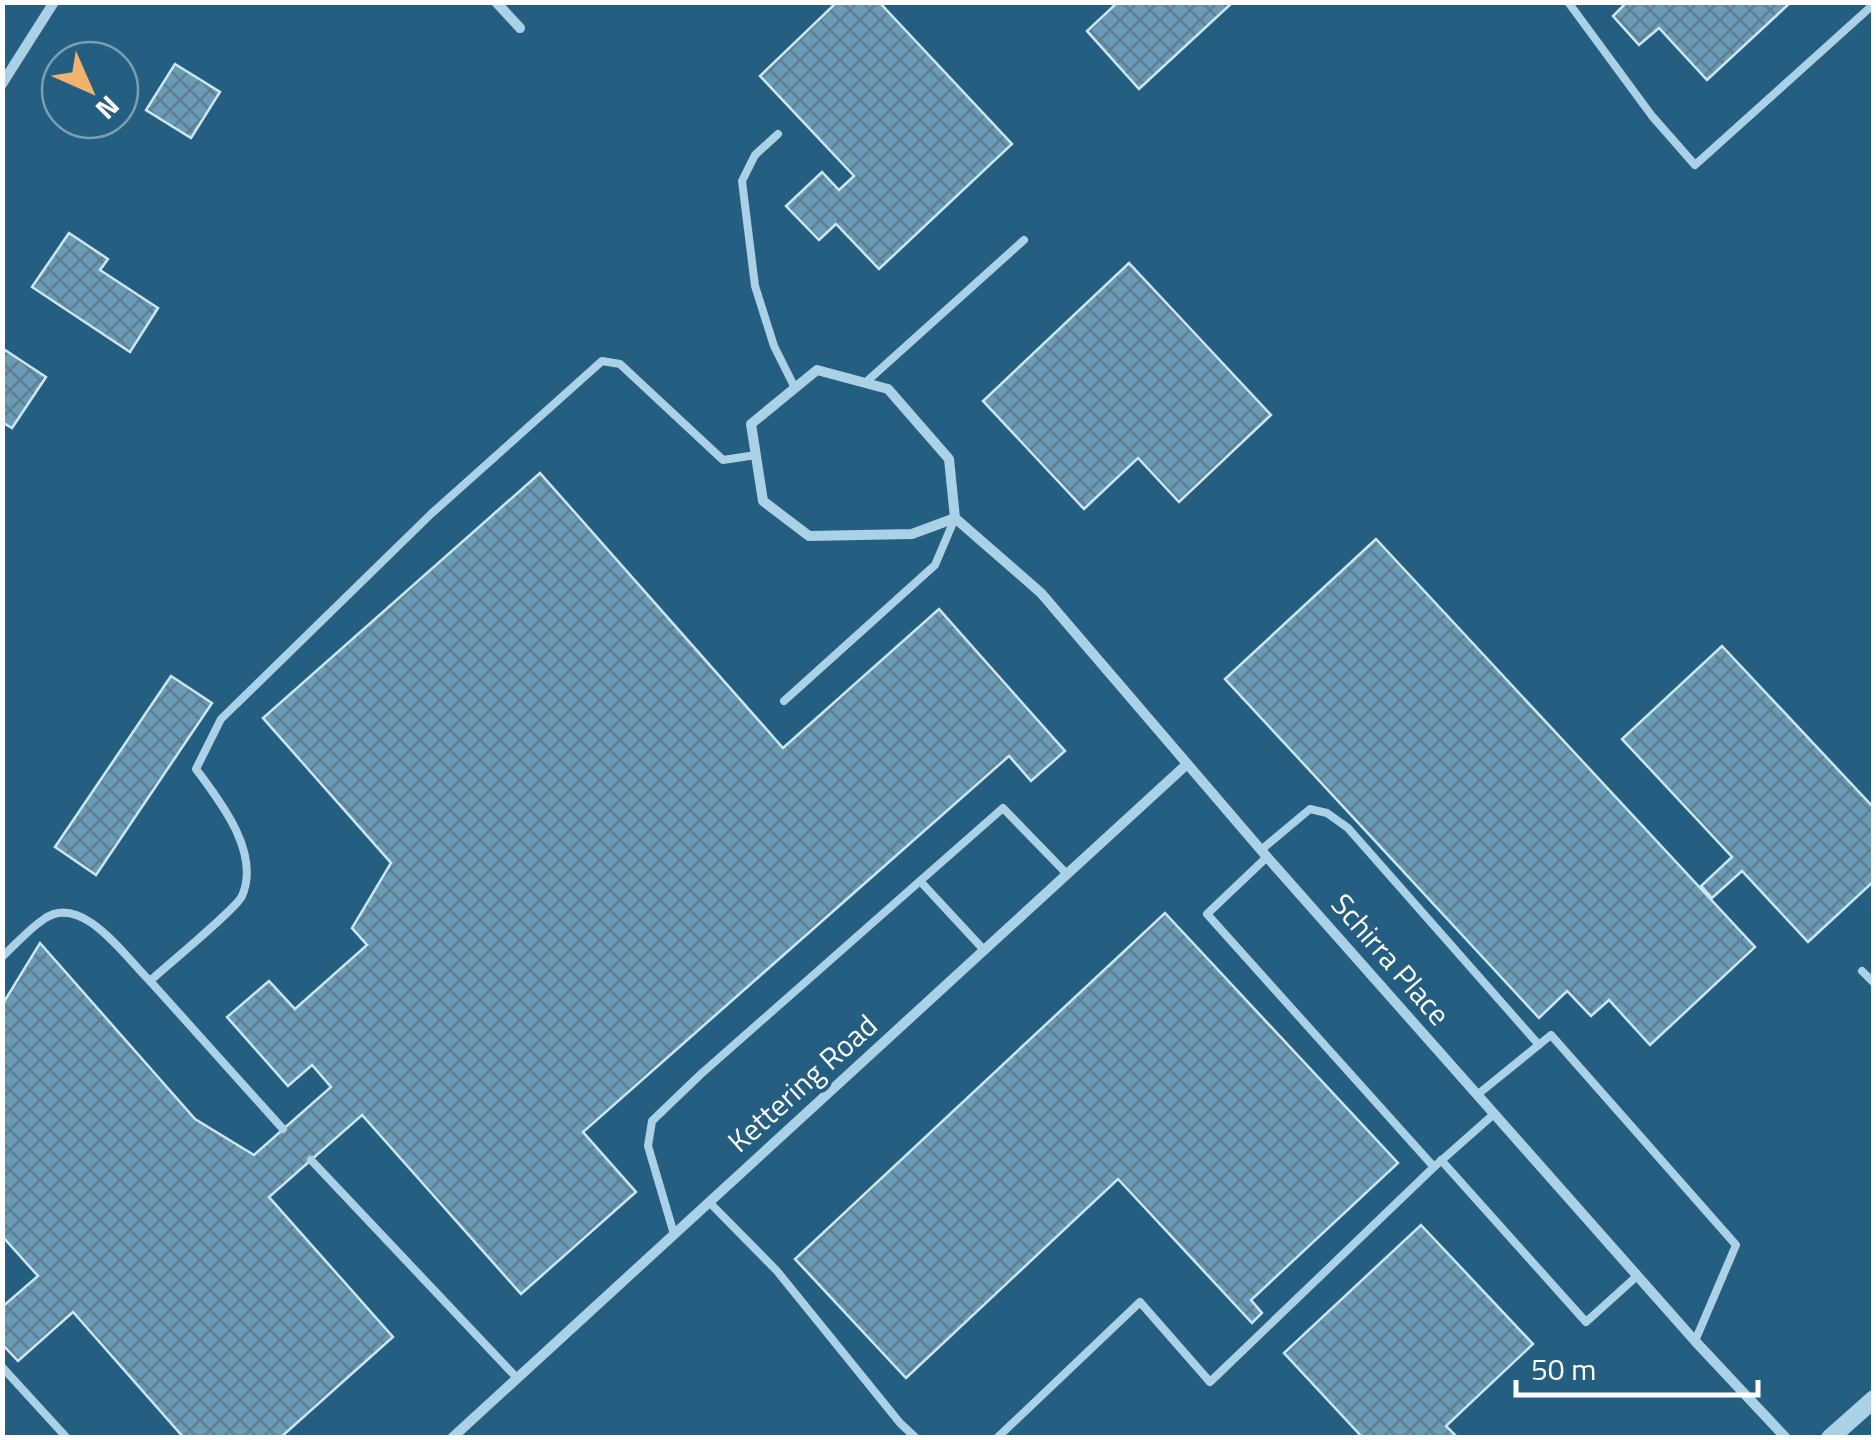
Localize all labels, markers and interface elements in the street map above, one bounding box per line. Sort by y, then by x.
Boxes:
north arrow [40,40,140,140]
text: N [86,86,130,130]
street label: Schirra Place [1320,883,1462,1035]
street label: Kettering Road [717,1003,887,1163]
scale bar [1516,1335,1758,1397]
text: 50 m [1531,1346,1596,1392]

